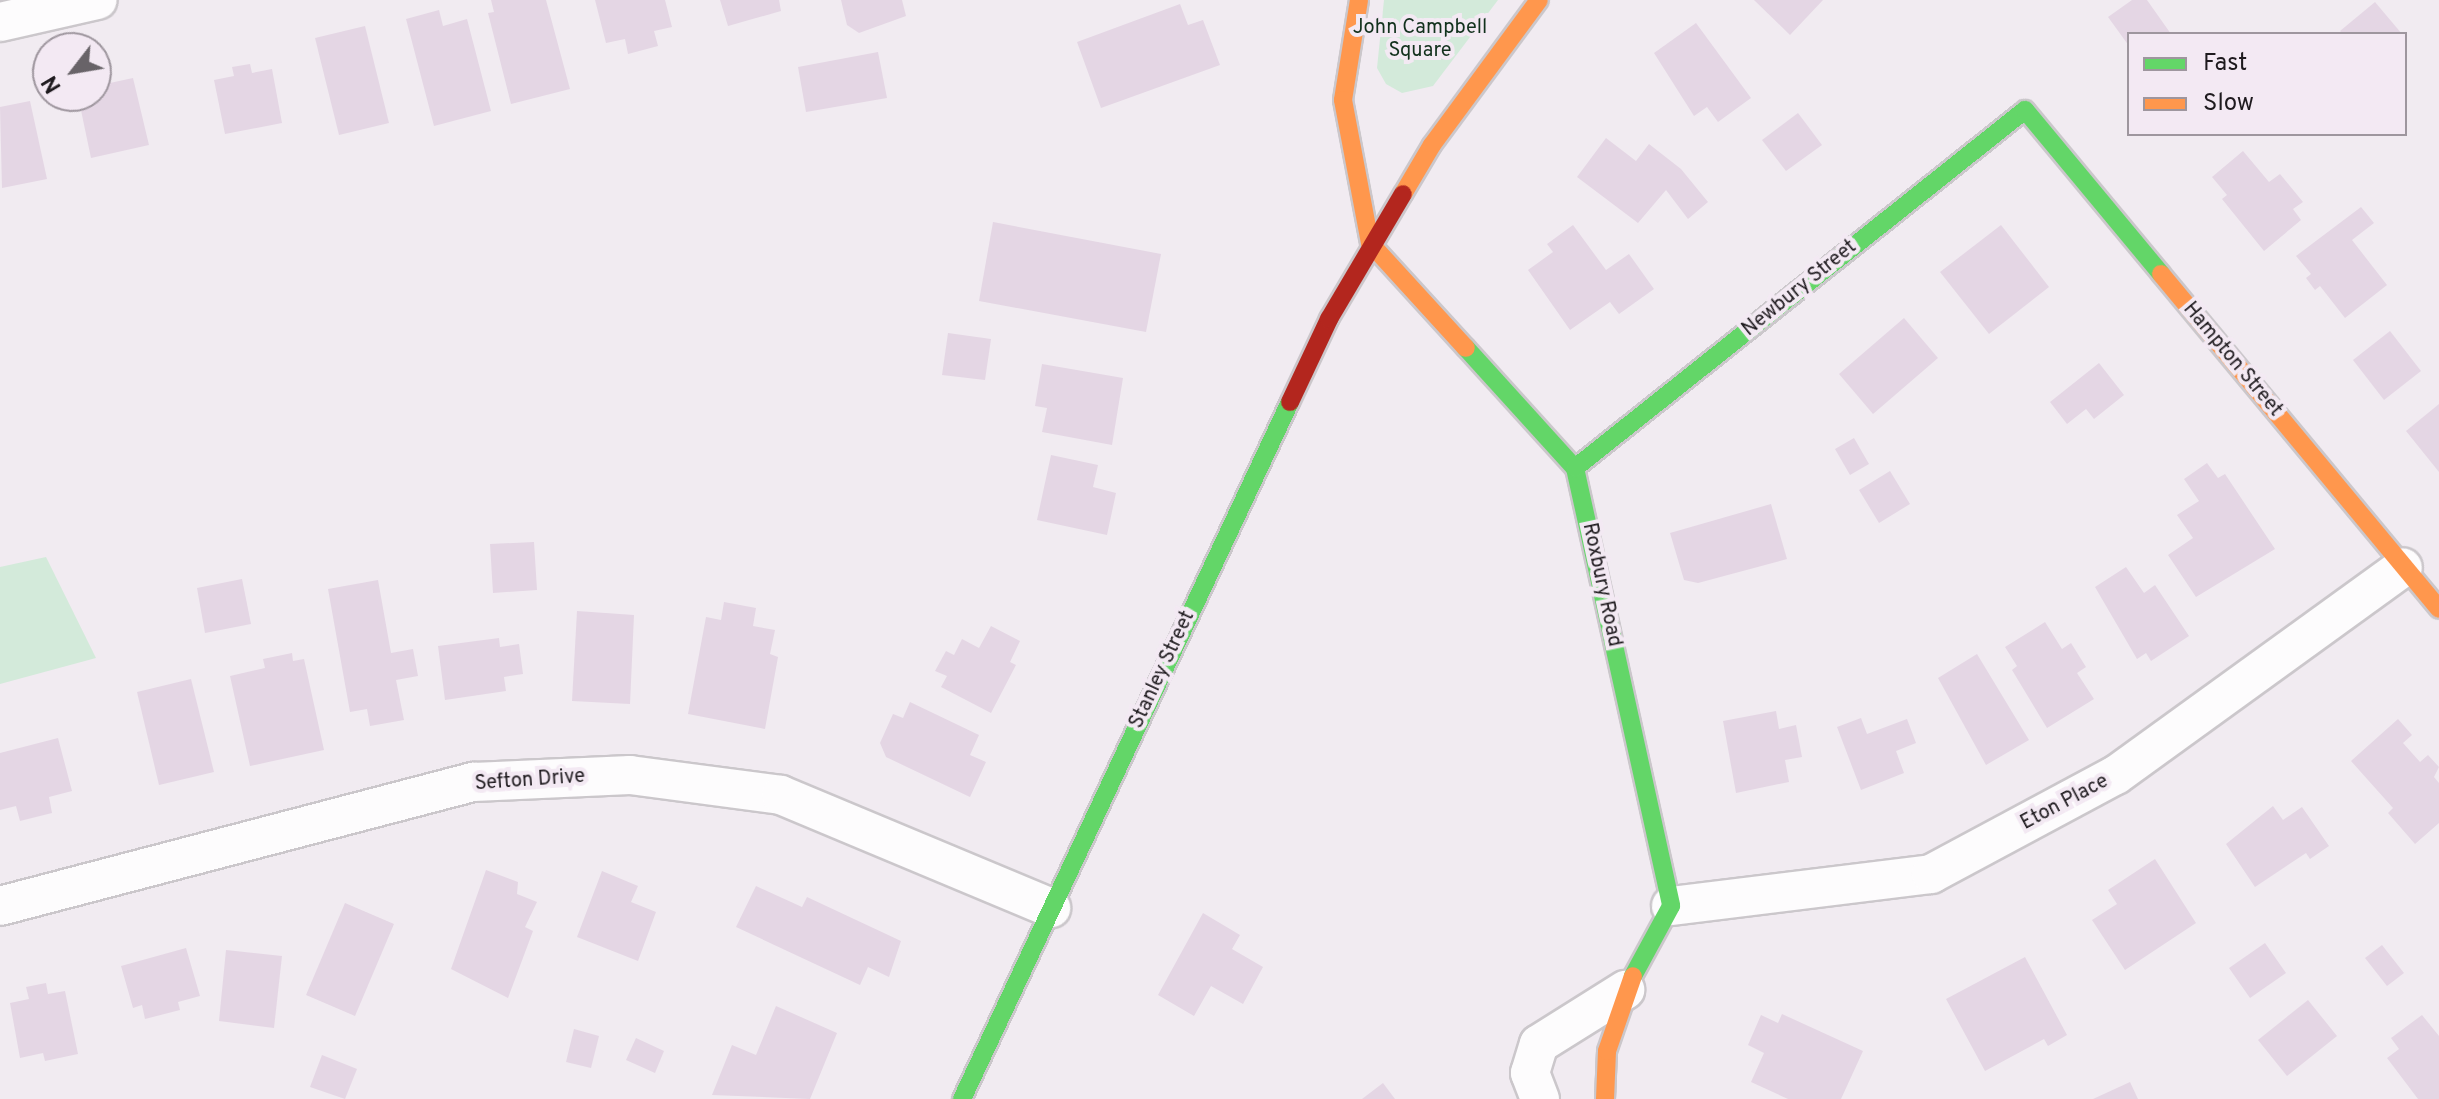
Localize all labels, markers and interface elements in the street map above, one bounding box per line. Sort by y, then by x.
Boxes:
park label: John Campbell Square [1353,16,1487,63]
north arrow [32,32,112,112]
legend [2127,32,2407,136]
text: Fast [2203,49,2247,79]
text: N [37,70,68,97]
text: Slow [2203,89,2254,119]
street label: Newbury Street [1738,236,1862,342]
street label: Hampton Street [2177,298,2287,422]
street label: Roxbury Road [1576,521,1626,649]
street label: Stanley Street [1125,607,1201,733]
street label: Sefton Drive [474,765,586,797]
street label: Eton Place [2017,770,2113,836]

